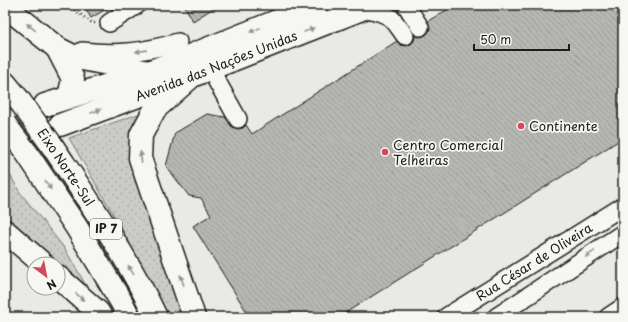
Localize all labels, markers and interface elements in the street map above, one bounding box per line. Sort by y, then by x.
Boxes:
one-way arrow [25,22,36,31]
street label: Avenida das Nações Unidas [132,25,300,105]
one-way arrow [304,26,316,32]
scale bar [474,26,569,52]
one-way arrow [248,27,260,33]
text: 50 m [480,30,511,48]
one-way arrow [135,48,147,54]
one-way arrow [91,108,102,114]
place label: Continente [529,116,598,135]
marker: Continente [516,121,526,131]
street label: Eixo Norte-Sul [33,124,99,209]
place label: Centro Comercial Telheiras [393,135,503,169]
marker: Centro Comercial Telheiras [380,147,390,157]
one-way arrow [138,151,144,163]
one-way arrow [44,179,52,190]
street label: Rua César de Oliveira [472,217,596,305]
road number: IP 7 [90,219,122,239]
one-way arrow [585,250,596,258]
north arrow [26,256,66,296]
one-way arrow [128,264,135,276]
one-way arrow [178,274,184,286]
text: N [43,275,60,295]
one-way arrow [75,292,85,301]

